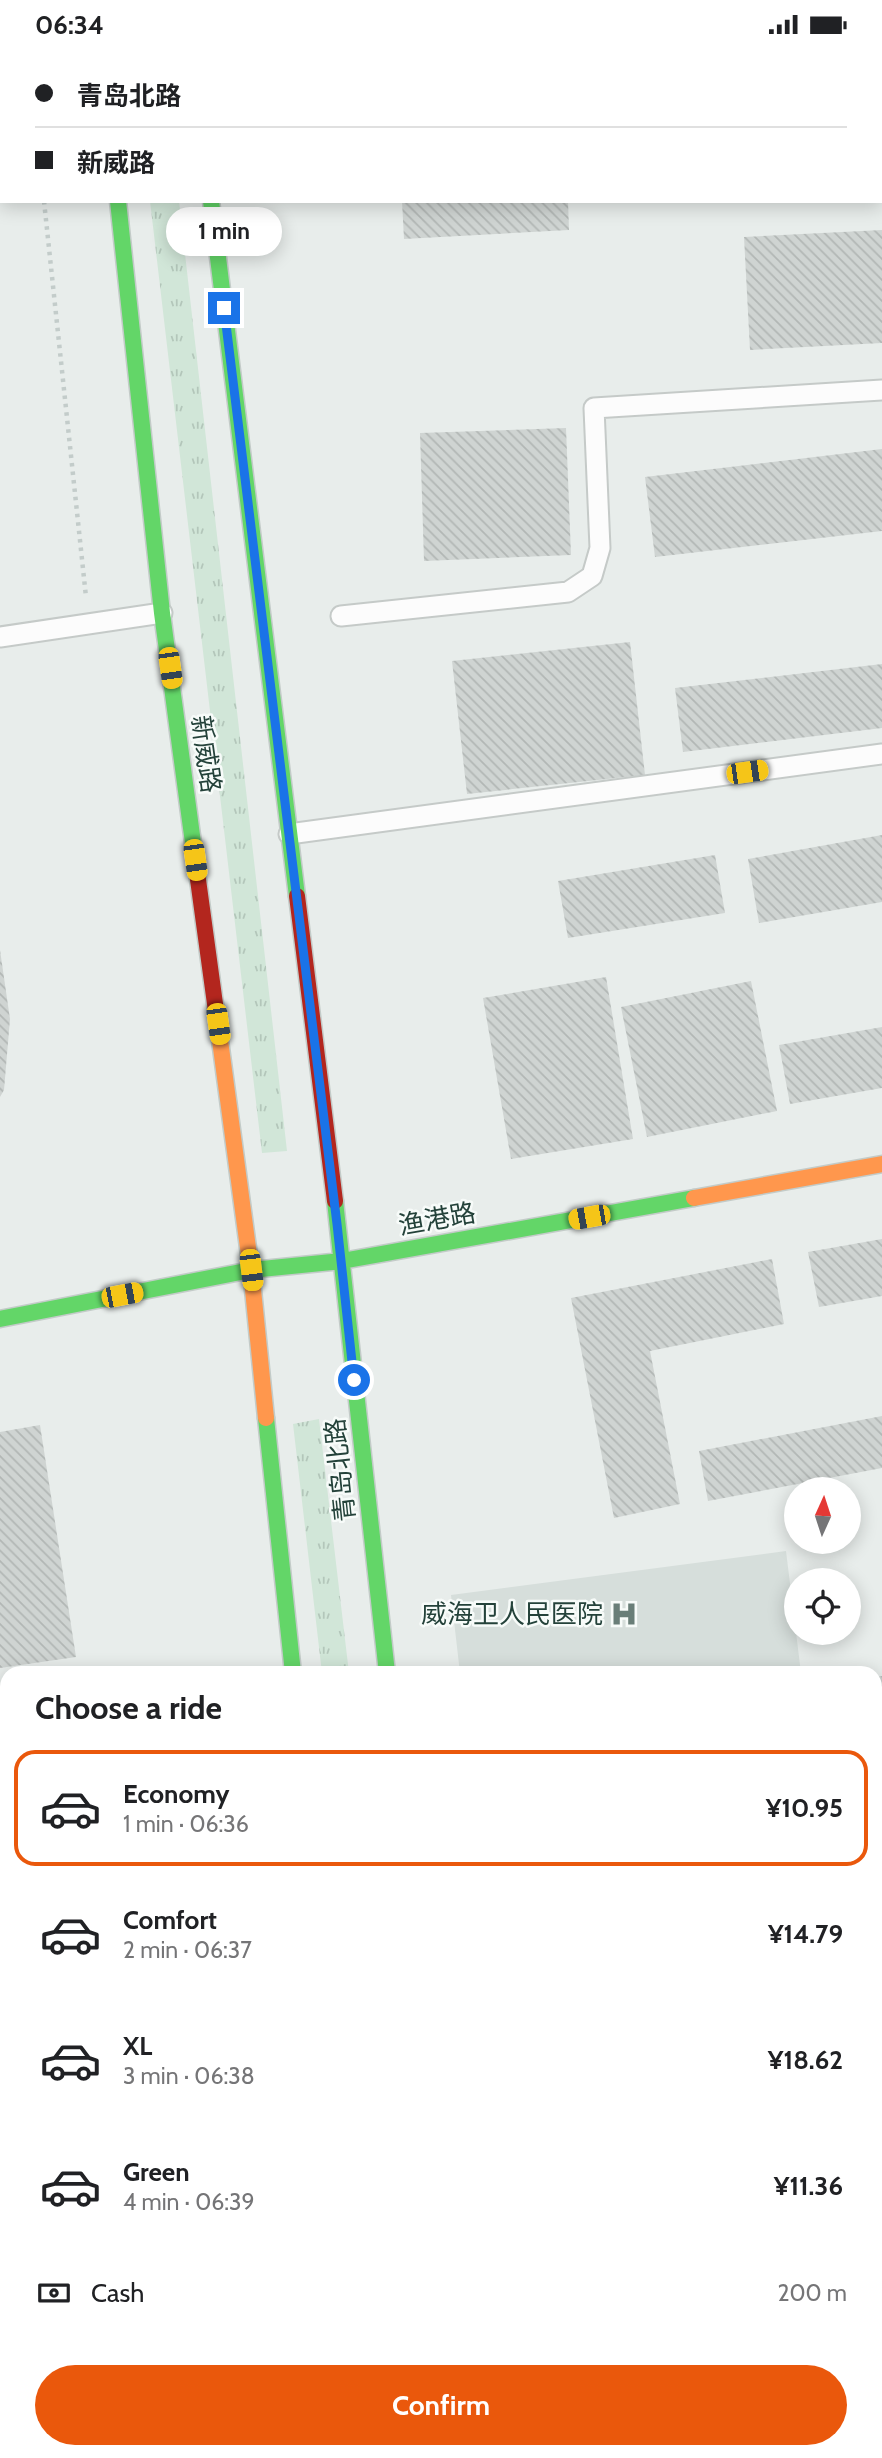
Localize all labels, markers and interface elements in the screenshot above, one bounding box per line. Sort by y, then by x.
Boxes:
text: 06:34 [35,9,104,41]
text: 青岛北路 [77,80,181,112]
text: 新威路 [77,147,155,179]
callout: 1 min [166,207,282,255]
text: 1 min [198,217,250,245]
route end [208,292,240,324]
car [157,646,184,690]
street label: 新威路 [185,713,227,795]
car [725,759,770,785]
car [182,838,209,882]
car [205,1002,232,1046]
street label: 渔港路 [396,1196,478,1242]
car [567,1203,612,1231]
car [239,1248,264,1292]
car [100,1281,145,1309]
route start [338,1364,370,1396]
street label: 青岛北路 [319,1417,361,1523]
north arrow [784,1477,861,1554]
map controls [784,1477,861,1645]
button: locate [784,1568,861,1645]
place label: 威海卫人民医院 [421,1598,603,1630]
hospital icon: 威海卫人民医院 [609,1599,639,1629]
text: Choose a ride [35,1688,222,1727]
icon: car [39,1777,102,1840]
text: Economy [123,1778,229,1810]
text: ¥10.95 [766,1792,843,1824]
text: 1 min · 06:36 [123,1810,249,1838]
icon: car [39,1903,102,1966]
text: Comfort [123,1904,217,1936]
text: ¥14.79 [768,1918,843,1950]
text: 2 min · 06:37 [123,1936,252,1964]
icon: car [39,2029,102,2092]
text: XL [123,2030,152,2062]
text: ¥18.62 [768,2044,843,2076]
text: 3 min · 06:38 [123,2062,255,2090]
icon: car [39,2155,102,2218]
text: Green [123,2156,190,2188]
text: ¥11.36 [774,2170,843,2202]
text: 4 min · 06:39 [123,2188,255,2216]
icon: cash [35,2274,73,2312]
text: Cash [91,2277,144,2309]
text: 200 m [777,2279,847,2307]
button: Confirm [35,2365,847,2445]

